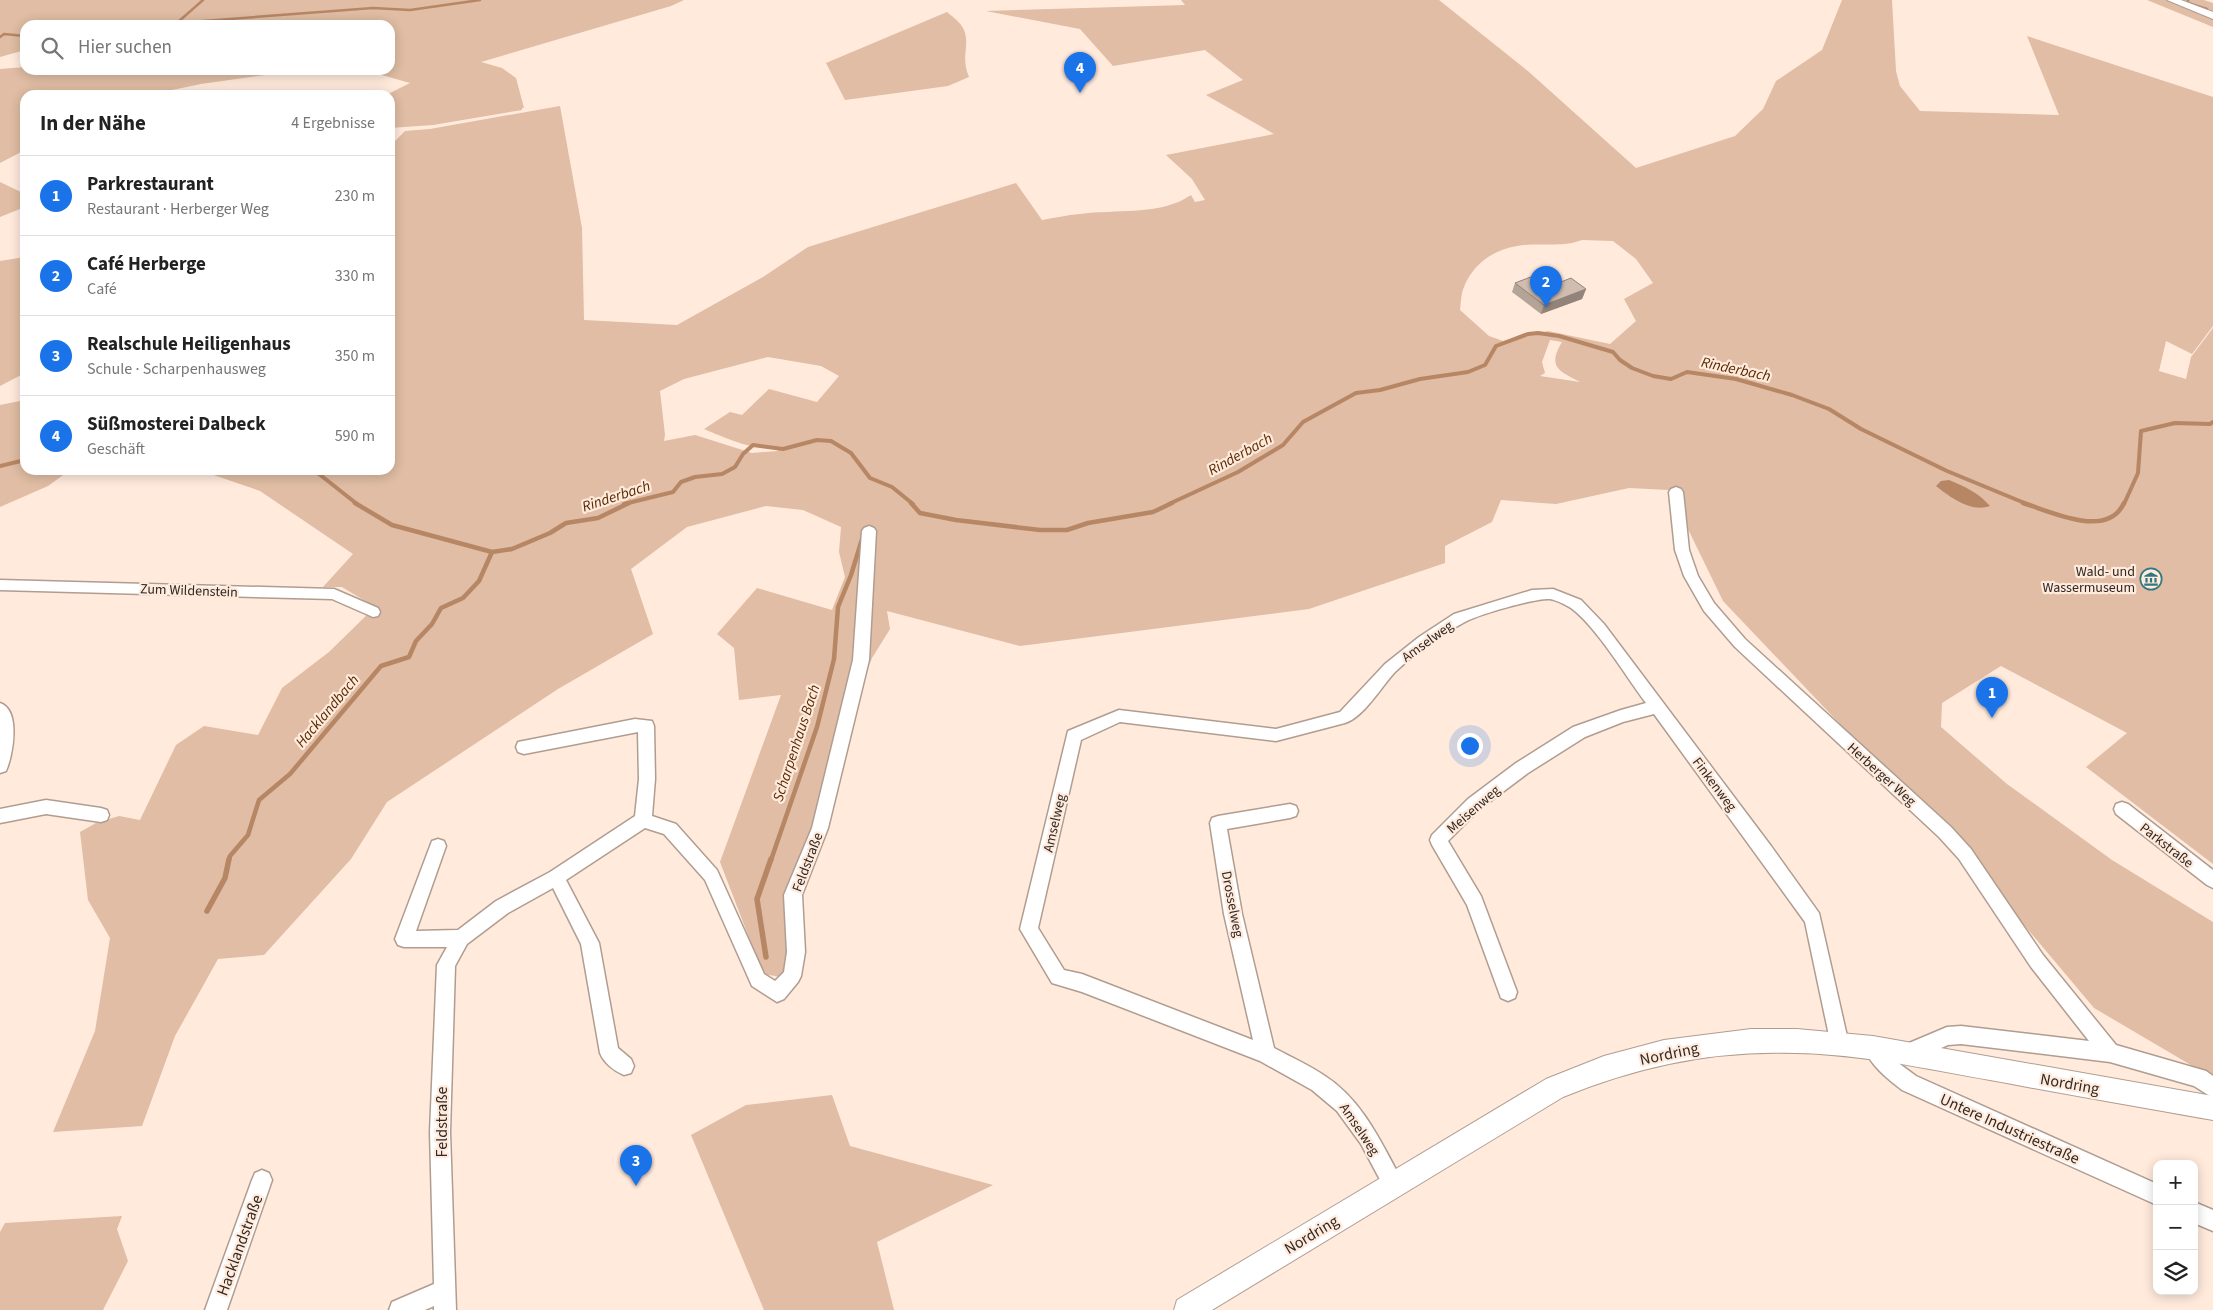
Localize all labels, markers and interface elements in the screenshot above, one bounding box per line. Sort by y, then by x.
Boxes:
search box [20,20,395,75]
icon: search [38,34,66,62]
text: Hier suchen [78,34,172,61]
pin: 4 [1064,52,1096,93]
text: In der Nähe [40,108,146,138]
text: 4 Ergebnisse [291,112,375,134]
text: Parkrestaurant [87,171,214,198]
text: 1 [52,185,60,207]
text: 230 m [335,185,375,207]
text: Restaurant · Herberger Weg [87,198,269,220]
text: Café Herberge [87,251,206,278]
text: 2 [52,265,60,287]
text: 330 m [335,265,375,287]
pin: 2 [1530,266,1562,307]
text: Café [87,278,117,300]
text: Realschule Heiligenhaus [87,331,291,358]
text: 3 [52,345,60,367]
text: 350 m [335,345,375,367]
water label: Rinderbach [1699,352,1773,387]
text: Schule · Scharpenhausweg [87,358,266,380]
text: Süßmosterei Dalbeck [87,411,266,438]
text: 4 [52,425,60,447]
text: 590 m [335,425,375,447]
water label: Rinderbach [1204,428,1276,481]
text: Geschäft [87,438,145,460]
water label: Rinderbach [579,476,653,517]
place label: Wald- und Wassermuseum [2042,562,2135,598]
museum icon: Wald- und Wassermuseum [2139,567,2163,591]
street label: Zum Wildenstein [140,579,238,603]
street label: Amselweg [1398,616,1458,667]
water label: Hacklandbach [291,670,364,752]
pin: 1 [1976,677,2008,718]
water label: Scharpenhaus Bach [768,682,825,804]
your location [1457,733,1483,759]
street label: Herberger Weg [1842,738,1920,811]
street label: Finkenweg [1687,753,1741,816]
street label: Meisenweg [1443,781,1505,839]
street label: Amselweg [1039,792,1071,854]
street label: Parkstraße [2135,818,2197,873]
street label: Feldstraße [788,830,828,895]
street label: Drosselweg [1216,869,1248,939]
street label: Nordring [1638,1037,1701,1071]
street label: Nordring [2039,1068,2101,1100]
street label: Feldstraße [431,1087,453,1157]
street label: Untere Industriestraße [1936,1088,2083,1170]
street label: Amselweg [1334,1099,1384,1160]
pin: 3 [620,1145,652,1186]
map controls [2153,1160,2198,1295]
button: + [2153,1160,2198,1205]
street label: Hacklandstraße [212,1192,268,1299]
button: − [2153,1205,2198,1250]
street label: Nordring [1280,1210,1343,1260]
button: layers [2153,1250,2198,1295]

